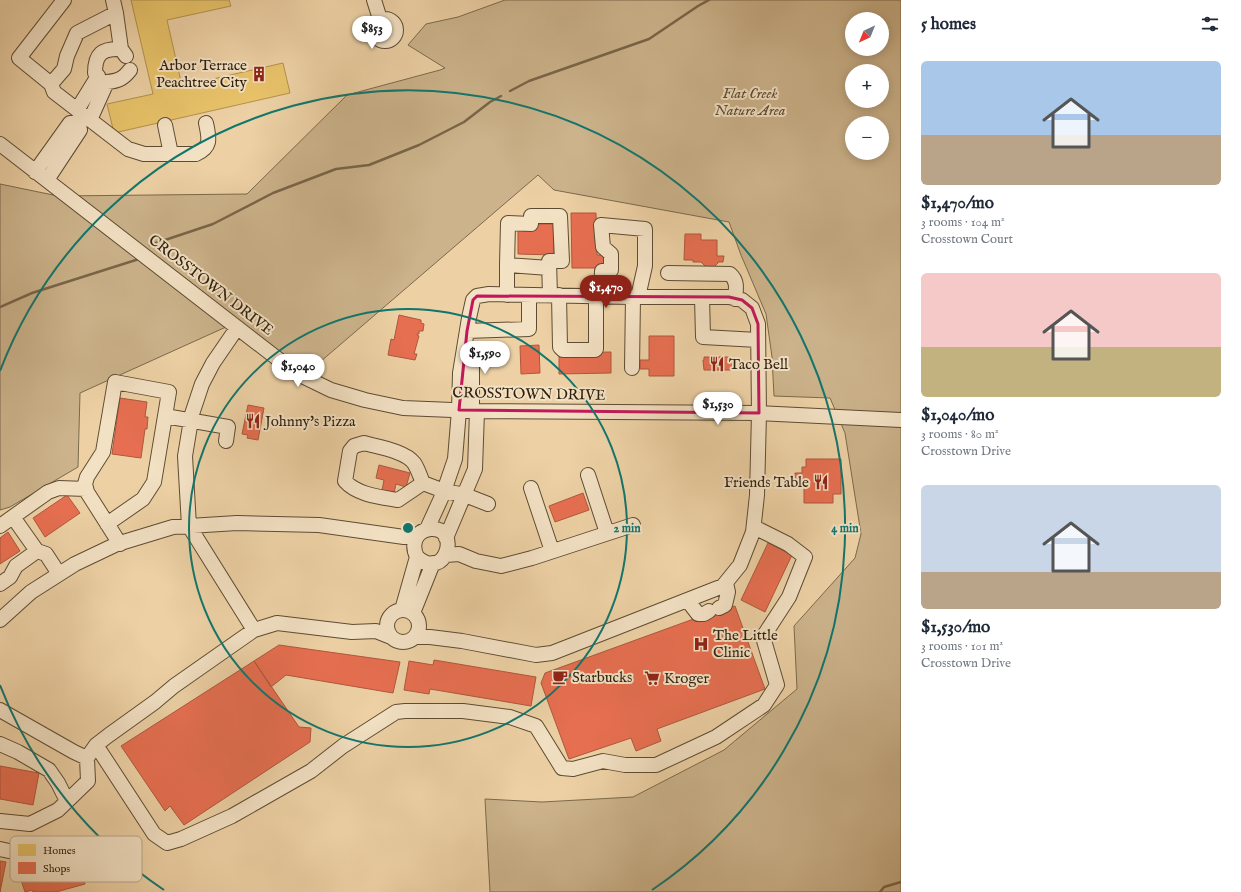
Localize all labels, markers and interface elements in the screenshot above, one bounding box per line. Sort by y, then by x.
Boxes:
north arrow [845,12,889,56]
map controls [845,12,889,160]
icon: filters [1199,13,1221,35]
text: 5 homes [921,14,976,35]
pin: $853 [348,16,396,50]
text: $853 [361,20,383,37]
place label: Arbor Terrace Peachtree City [156,56,248,92]
button: + [845,64,889,108]
building icon: Arbor Terrace Peachtree City [250,65,268,83]
park label: Flat Creek Nature Area [715,84,786,120]
icon: home [1035,87,1107,159]
button: − [845,116,889,160]
text: $1,470/mo [921,193,994,214]
text: 3 rooms · 104 m² [921,214,1005,231]
street label: CROSSTOWN DRIVE [145,230,277,340]
text: Crosstown Court [921,231,1013,248]
pin: $1,470 [573,275,639,309]
text: $1,470 [589,279,623,296]
icon: home [1035,299,1107,371]
pin: $1,590 [452,341,518,375]
text: $1,590 [469,345,501,362]
pin: $1,040 [265,354,331,388]
restaurant icon: Taco Bell [708,355,726,373]
place label: Taco Bell [729,355,789,374]
text: $1,040 [281,358,315,375]
street label: CROSSTOWN DRIVE [452,383,606,405]
pin: $1,530 [685,392,751,426]
text: $1,530 [702,396,734,413]
text: $1,040/mo [921,405,994,426]
restaurant icon: Johnny's Pizza [244,412,262,430]
place label: Johnny's Pizza [263,412,356,431]
text: 3 rooms · 80 m² [921,426,999,443]
text: Crosstown Drive [921,443,1011,460]
place label: Friends Table [724,473,809,492]
restaurant icon: Friends Table [812,473,830,491]
icon: home [1035,511,1107,583]
centre of rings [401,521,415,535]
text: 2 min [613,521,641,536]
text: 4 min [831,521,859,536]
text: $1,530/mo [921,617,990,638]
place label: The Little Clinic [713,626,778,662]
hospital icon: The Little Clinic [692,635,710,653]
text: 3 rooms · 101 m² [921,638,1003,655]
text: Crosstown Drive [921,655,1011,672]
cafe icon: Starbucks [551,668,569,686]
place label: Starbucks [572,668,632,687]
supermarket icon: Kroger [643,669,661,687]
place label: Kroger [664,669,709,688]
legend [10,836,142,882]
text: Homes [43,844,76,858]
text: Shops [43,862,70,876]

